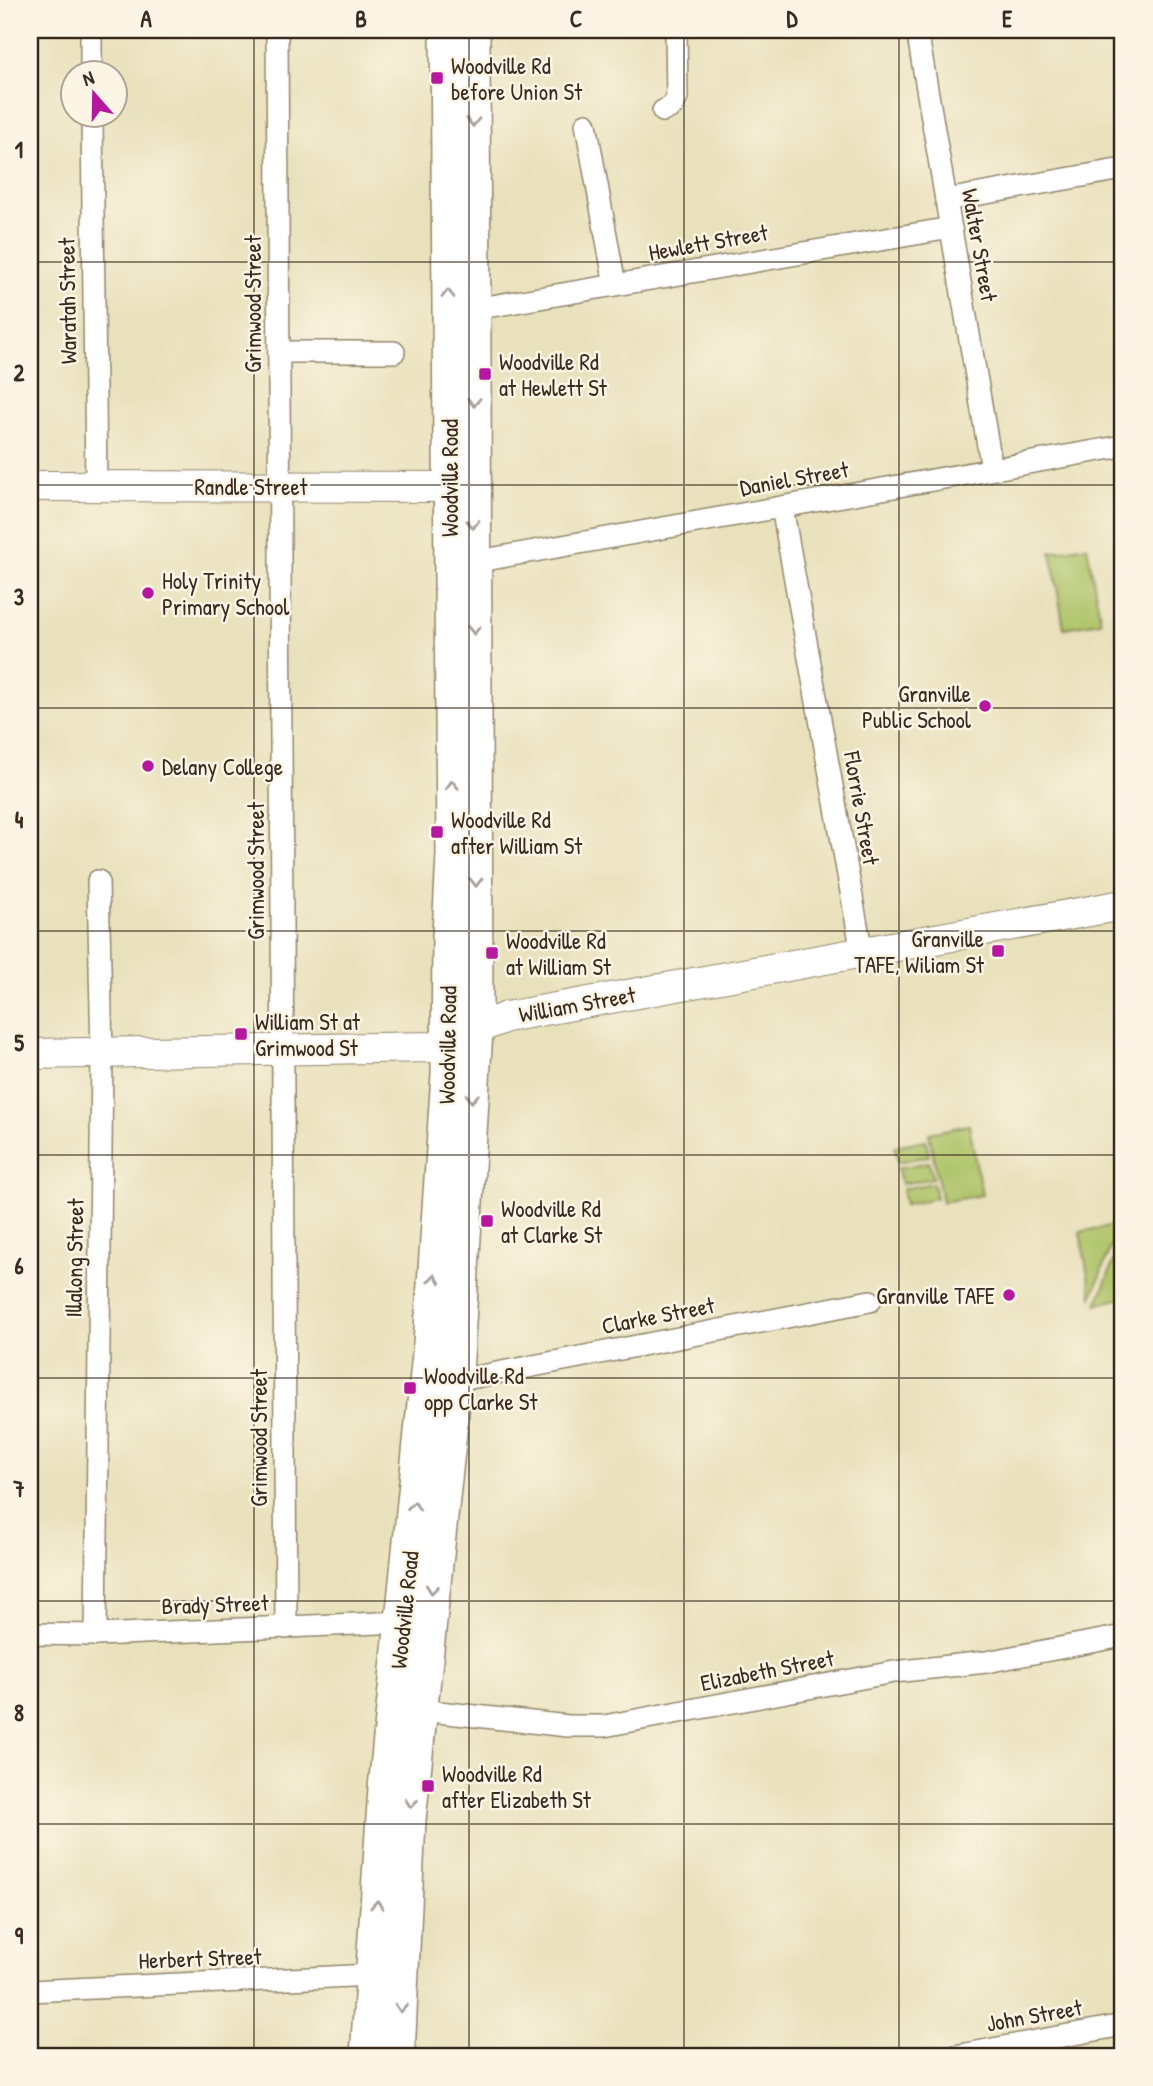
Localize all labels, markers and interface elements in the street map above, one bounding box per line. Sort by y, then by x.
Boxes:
text: A [140,3,152,34]
text: B [355,3,367,34]
text: C [570,3,582,34]
text: D [787,3,799,34]
text: E [1002,3,1013,34]
place label: Woodville Rd before Union St [451,50,583,107]
north arrow [60,60,130,130]
text: N [79,64,97,92]
marker: Woodville Rd before Union St [429,70,445,86]
one-way arrow [465,118,481,128]
text: 1 [15,134,23,165]
street label: Walter Street [955,186,1005,305]
street label: Hewlett Street [646,216,771,268]
street label: Grimwood Street [237,234,268,373]
street label: Waratah Street [50,236,84,365]
one-way arrow [440,288,456,299]
place label: Woodville Rd at Hewlett St [499,346,608,403]
text: 2 [14,357,25,388]
marker: Woodville Rd at Hewlett St [477,366,493,382]
one-way arrow [466,397,482,407]
street label: Woodville Road [434,419,465,537]
street label: Daniel Street [737,453,852,503]
street label: Randle Street [195,471,309,502]
one-way arrow [465,520,481,530]
place label: Holy Trinity Primary School [162,565,290,622]
text: 3 [14,581,24,612]
marker: Holy Trinity Primary School [140,585,156,601]
one-way arrow [466,625,482,636]
place label: Granville Public School [862,678,972,735]
marker: Granville Public School [977,698,993,714]
street label: Florrie Street [837,748,887,868]
place label: Delany College [162,751,283,782]
marker: Delany College [140,758,156,774]
one-way arrow [444,780,460,790]
street label: Grimwood Street [240,801,271,940]
text: 4 [15,804,24,835]
place label: Woodville Rd after William St [451,804,583,861]
marker: Woodville Rd after William St [429,824,445,840]
one-way arrow [468,877,484,888]
place label: Granville TAFE, Wiliam St [854,923,985,980]
place label: Woodville Rd at William St [506,925,612,982]
marker: Granville TAFE, Wiliam St [990,943,1006,959]
marker: Woodville Rd at William St [484,945,500,961]
street label: William Street [516,978,639,1030]
street label: Woodville Road [430,986,464,1104]
place label: William St at Grimwood St [255,1006,361,1063]
marker: William St at Grimwood St [233,1026,249,1042]
text: 5 [14,1027,24,1058]
one-way arrow [465,1093,480,1104]
place label: Woodville Rd at Clarke St [501,1193,603,1250]
street label: Illalong Street [57,1197,91,1318]
marker: Woodville Rd at Clarke St [479,1213,495,1229]
text: 6 [14,1250,24,1281]
one-way arrow [426,1273,441,1284]
place label: Granville TAFE [876,1280,995,1311]
marker: Granville TAFE [1001,1287,1017,1303]
street label: Clarke Street [599,1289,718,1341]
place label: Woodville Rd opp Clarke St [424,1360,538,1417]
street label: Grimwood Street [243,1368,274,1507]
marker: Woodville Rd opp Clarke St [402,1380,418,1396]
text: 7 [12,1473,25,1504]
one-way arrow [406,1500,421,1511]
street label: Woodville Road [382,1550,426,1670]
one-way arrow [425,1583,440,1595]
street label: Brady Street [161,1587,270,1621]
street label: Elizabeth Street [698,1642,837,1698]
text: 8 [14,1697,24,1728]
place label: Woodville Rd after Elizabeth St [442,1758,592,1815]
marker: Woodville Rd after Elizabeth St [420,1778,436,1794]
one-way arrow [403,1797,418,1809]
one-way arrow [369,1899,384,1910]
text: 9 [15,1920,24,1951]
street label: Herbert Street [138,1940,263,1976]
street label: John Street [984,1991,1085,2039]
one-way arrow [394,2002,409,2013]

